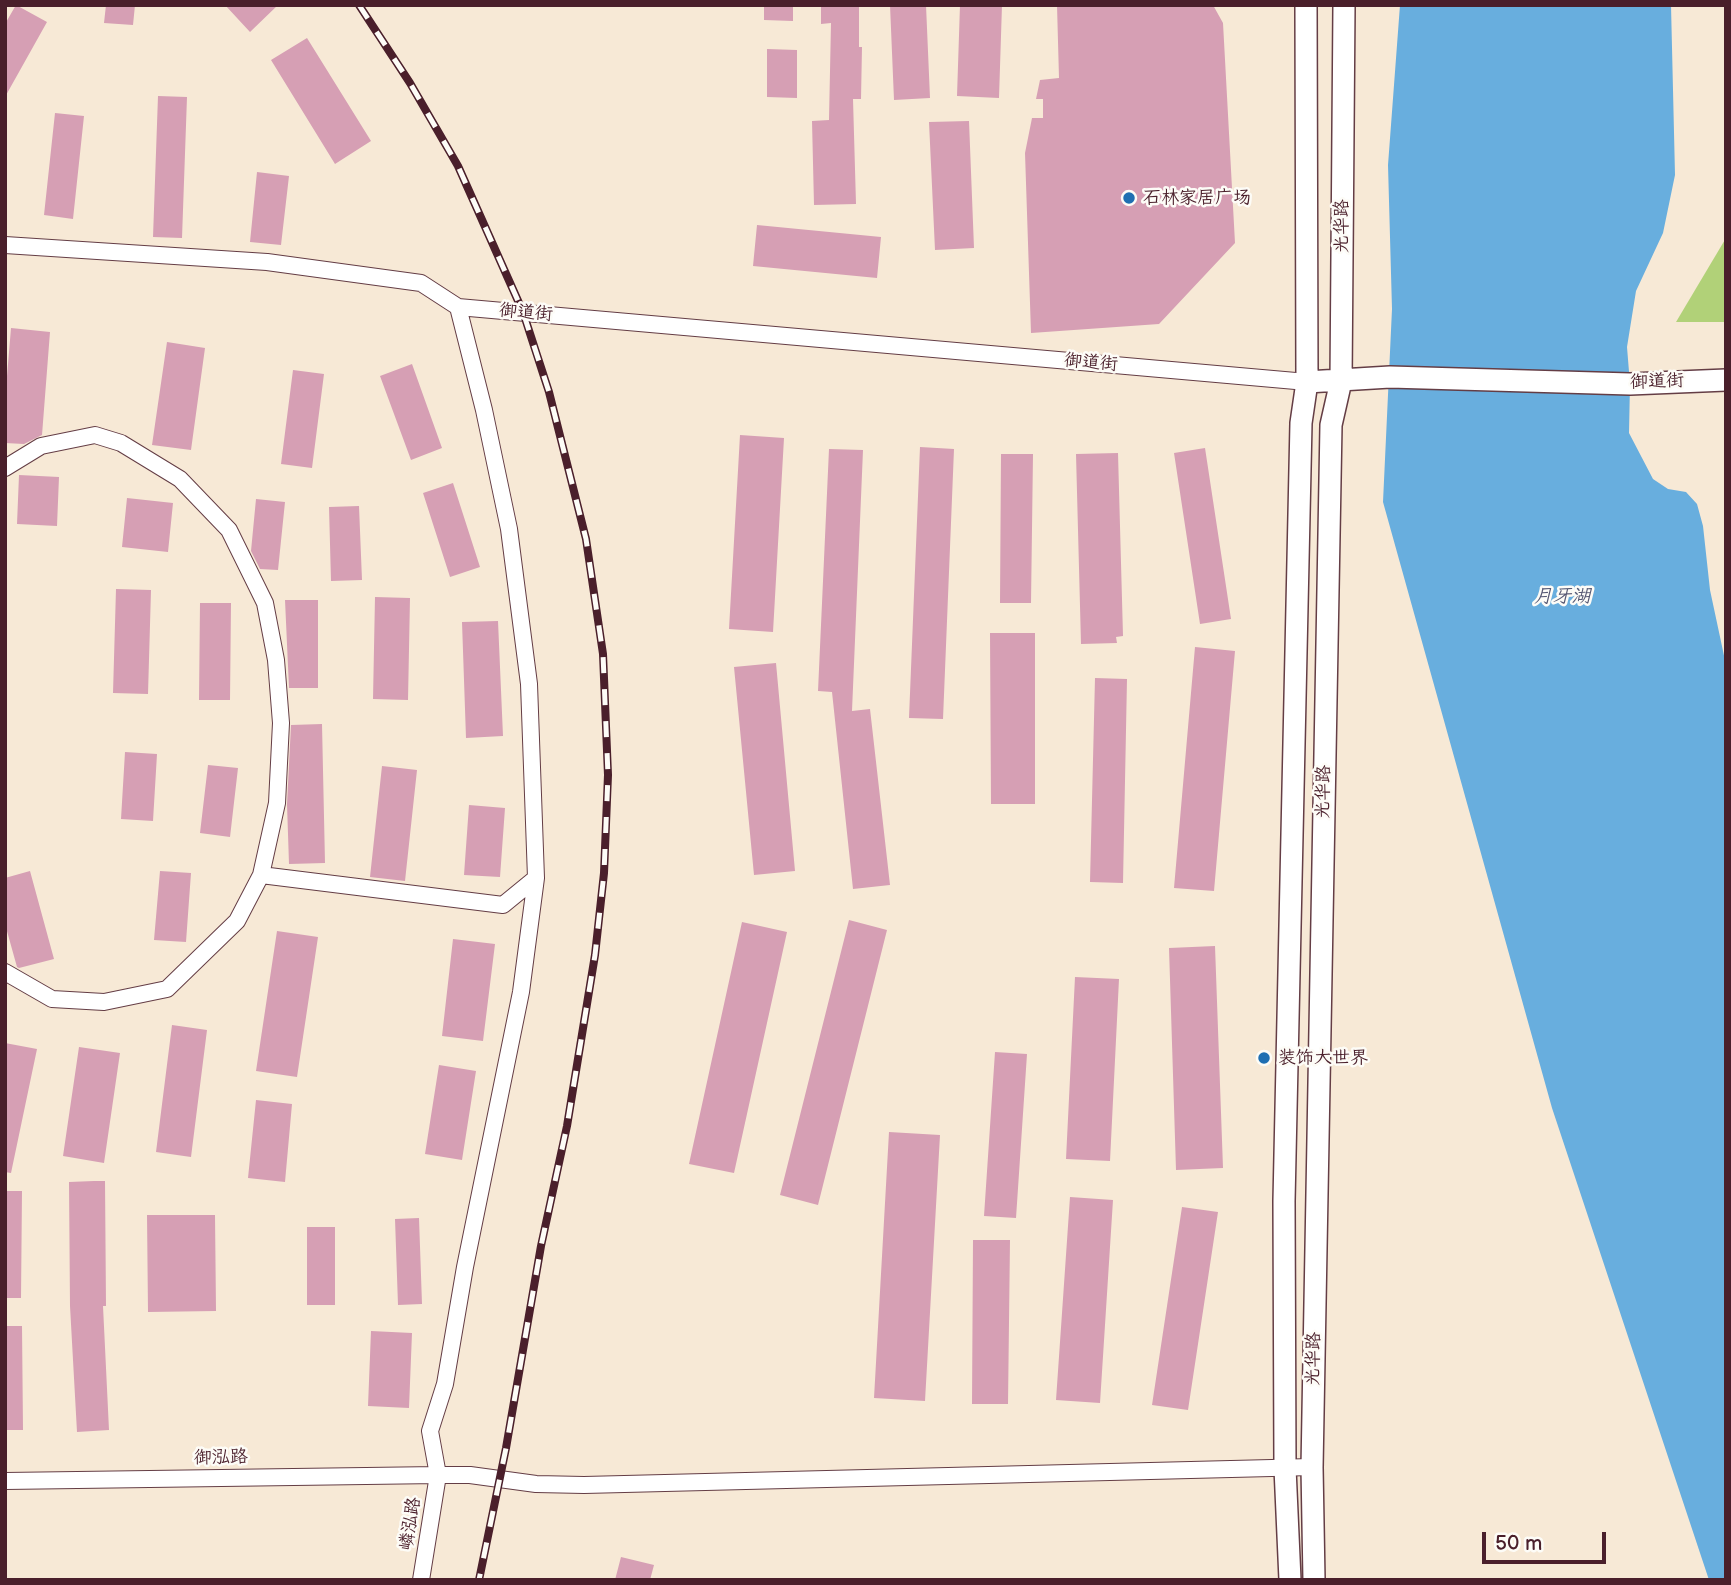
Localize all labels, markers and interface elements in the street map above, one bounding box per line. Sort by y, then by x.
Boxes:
place label: 石林家居广场 [1143,187,1251,209]
marker: 石林家居广场 [1121,190,1137,206]
street label: 光华路 [1331,199,1353,253]
street label: 御道街 [498,300,554,326]
street label: 御道街 [1063,350,1119,376]
street label: 御道街 [1630,370,1684,394]
water label: 月牙湖 [1534,586,1590,608]
street label: 光华路 [1313,765,1335,819]
place label: 装饰大世界 [1278,1047,1368,1069]
marker: 装饰大世界 [1256,1050,1272,1066]
street label: 光华路 [1303,1332,1325,1386]
street label: 御泓路 [194,1447,248,1469]
street label: 嶙泓路 [396,1496,426,1552]
scale bar [1486,1518,1610,1562]
text: 50 m [1495,1531,1542,1556]

